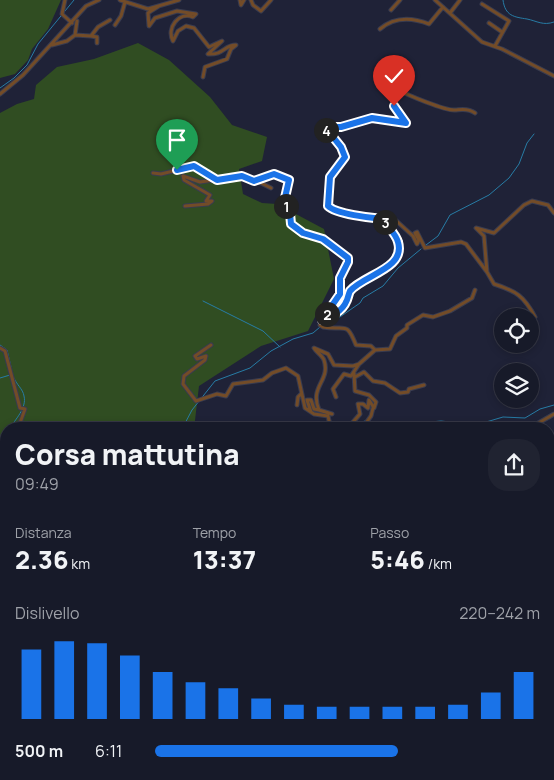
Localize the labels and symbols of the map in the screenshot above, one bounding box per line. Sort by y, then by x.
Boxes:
pin [373,55,415,106]
pin: 4 [314,118,338,142]
pin [156,119,198,170]
pin: 1 [274,194,298,218]
pin: 3 [372,210,398,234]
pin: 2 [314,302,340,326]

